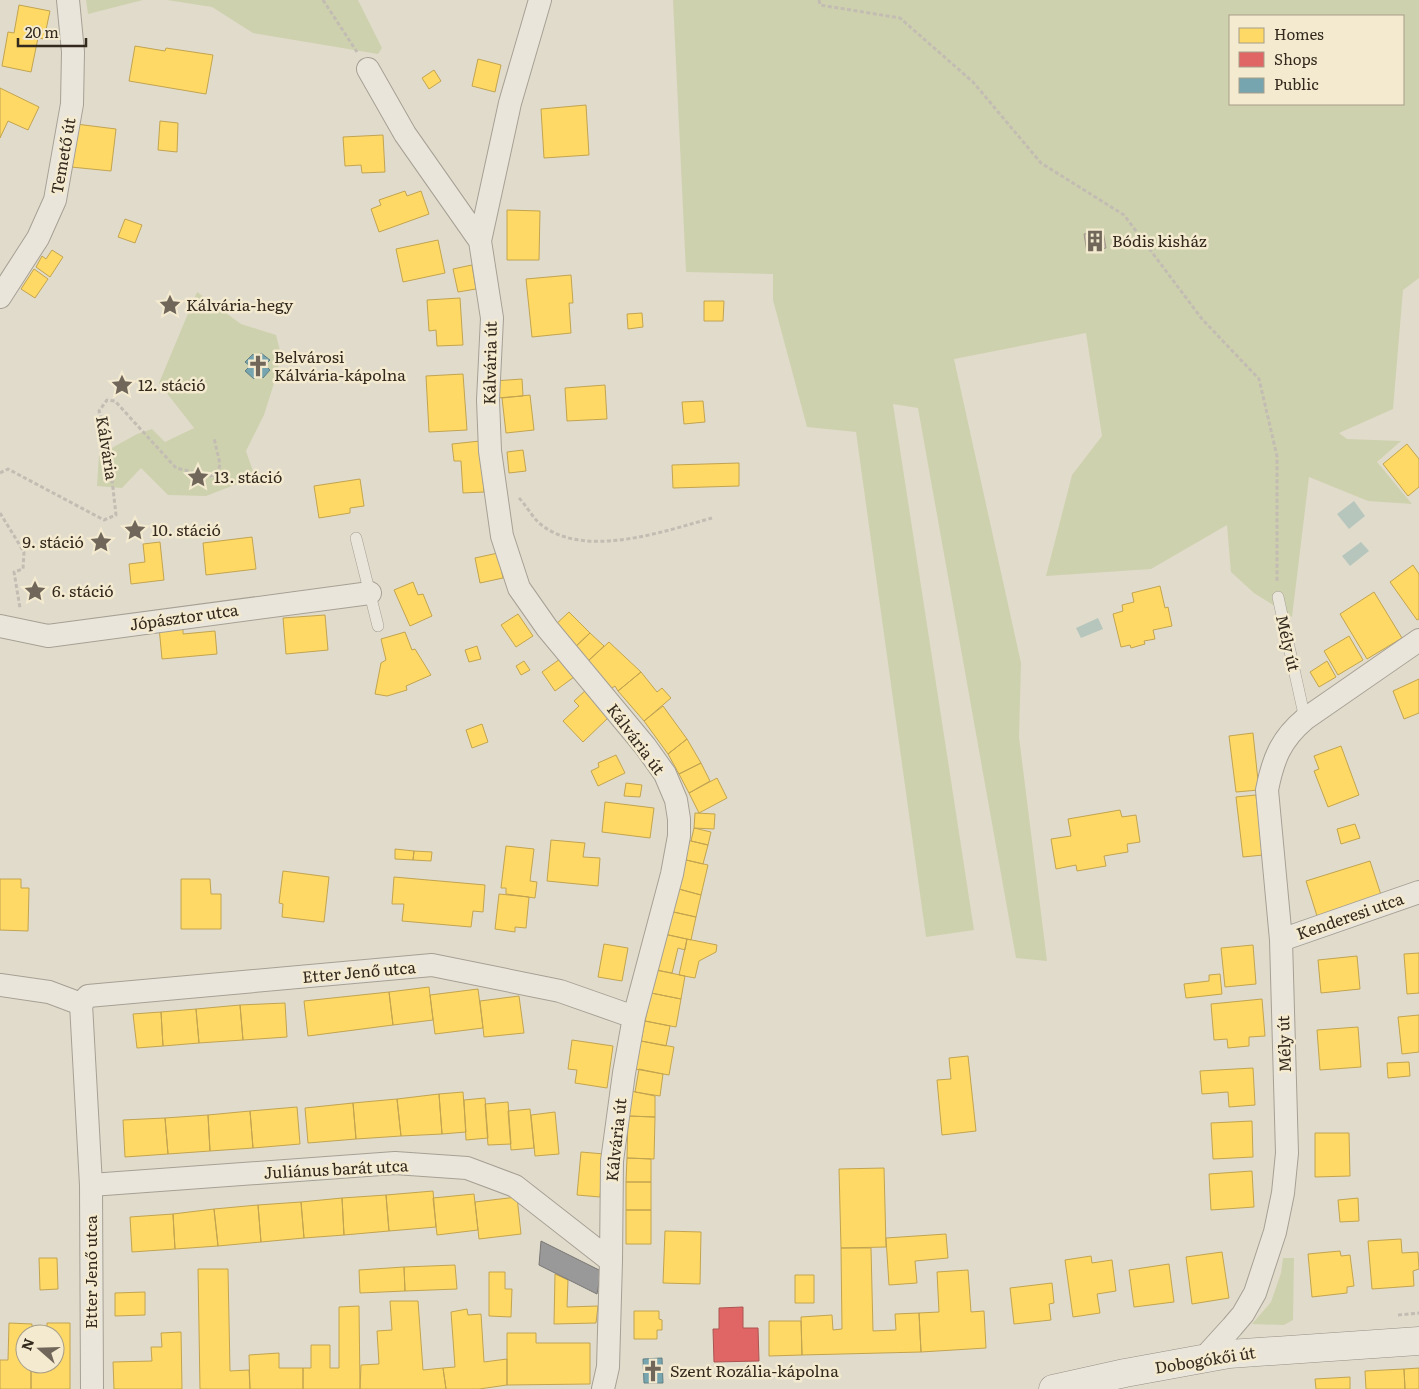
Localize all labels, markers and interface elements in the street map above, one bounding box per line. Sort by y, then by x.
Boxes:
scale bar [18,15,85,47]
legend [1229,15,1404,105]
text: 20 m [25,20,59,43]
text: Homes [1274,22,1324,45]
text: Shops [1274,47,1317,70]
text: Public [1274,72,1319,95]
street label: Temető út [43,115,81,196]
building icon: Bódis kisház [1082,228,1108,254]
place label: Bódis kisház [1112,228,1207,252]
place icon: Kálvária-hegy [157,292,183,318]
place label: Kálvária-hegy [186,292,294,316]
street label: Kálvária út [476,320,502,405]
place label: Belvárosi Kálvária-kápolna [274,344,406,386]
church icon: Belvárosi Kálvária-kápolna [245,353,271,379]
place icon: 12. stáció [109,372,135,398]
place label: 12. stáció [138,372,206,396]
street label: Kálvária [91,414,125,482]
place icon: 13. stáció [185,464,211,490]
place label: 13. stáció [214,464,282,488]
place icon: 10. stáció [122,517,148,543]
place label: 10. stáció [152,517,221,541]
place label: 9. stáció [23,529,84,553]
place icon: 9. stáció [88,529,114,555]
place icon: 6. stáció [22,578,48,604]
place label: 6. stáció [52,578,114,602]
street label: Jópásztor utca [128,596,240,636]
street label: Mély út [1271,612,1307,674]
street label: Kálvária út [602,698,672,780]
street label: Kenderesi utca [1293,885,1407,945]
street label: Etter Jenő utca [301,954,417,988]
street label: Mély út [1270,1015,1296,1073]
street label: Kálvária út [599,1096,631,1183]
street label: Juliánus barát utca [263,1152,409,1184]
street label: Etter Jenő utca [78,1215,102,1329]
north arrow [15,1324,65,1374]
text: N [15,1335,38,1353]
street label: Dobogókői út [1153,1339,1257,1379]
church icon: Szent Rozália-kápolna [640,1358,666,1384]
place label: Szent Rozália-kápolna [670,1358,839,1382]

